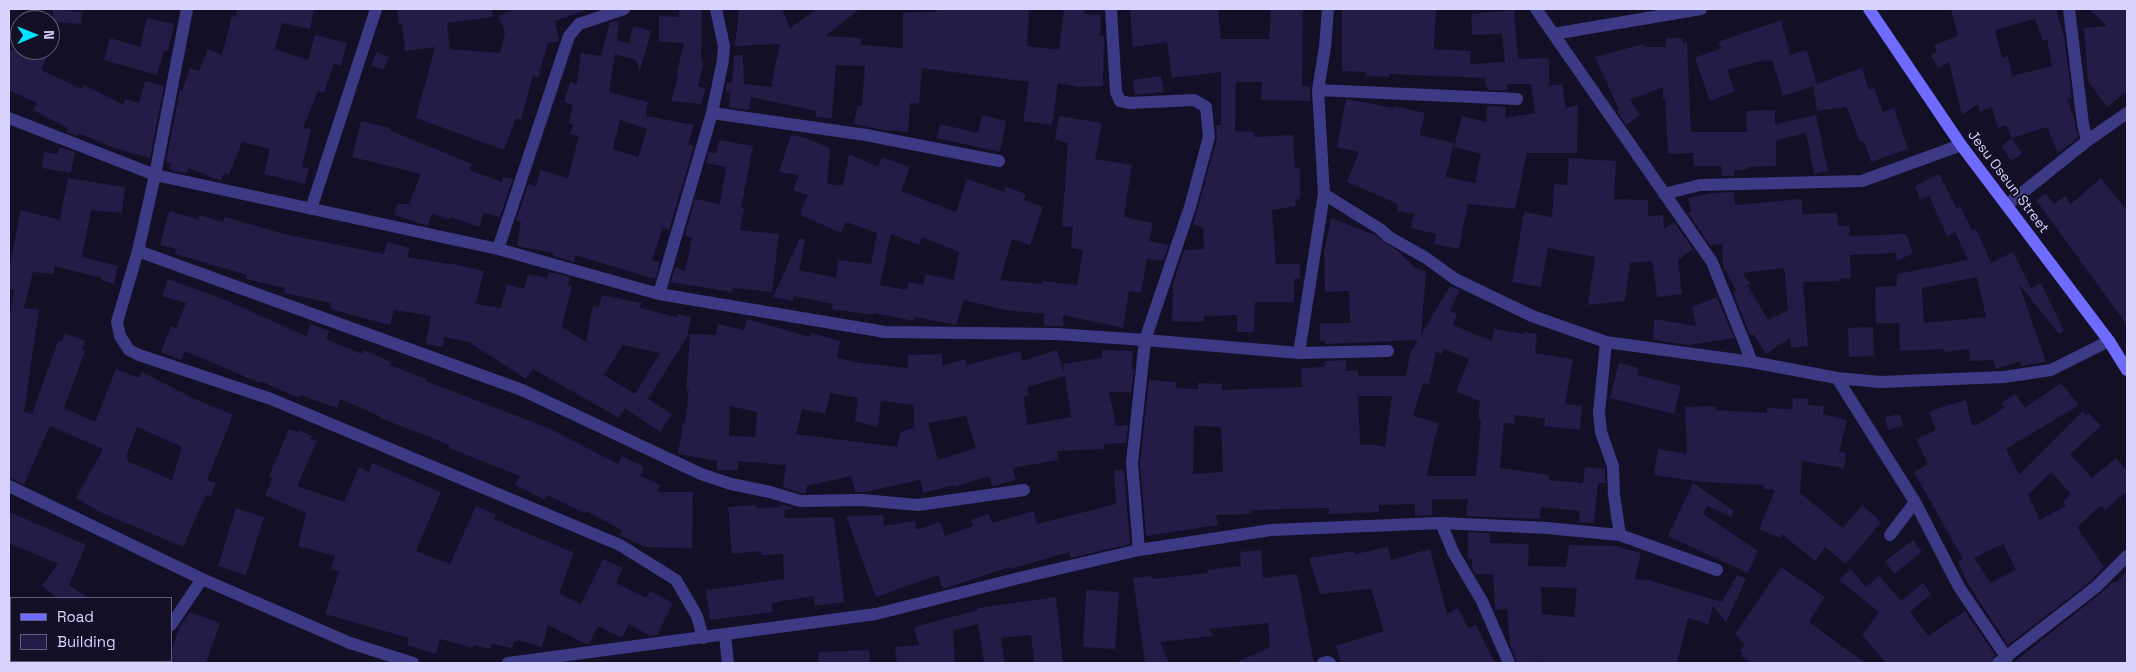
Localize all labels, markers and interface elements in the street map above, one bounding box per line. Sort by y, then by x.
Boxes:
north arrow [10,10,60,60]
text: N [40,30,58,40]
street label: Jesu Oseun Street [1964,127,2052,237]
legend [10,597,172,662]
text: Road [57,607,94,626]
text: Building [57,632,116,651]

